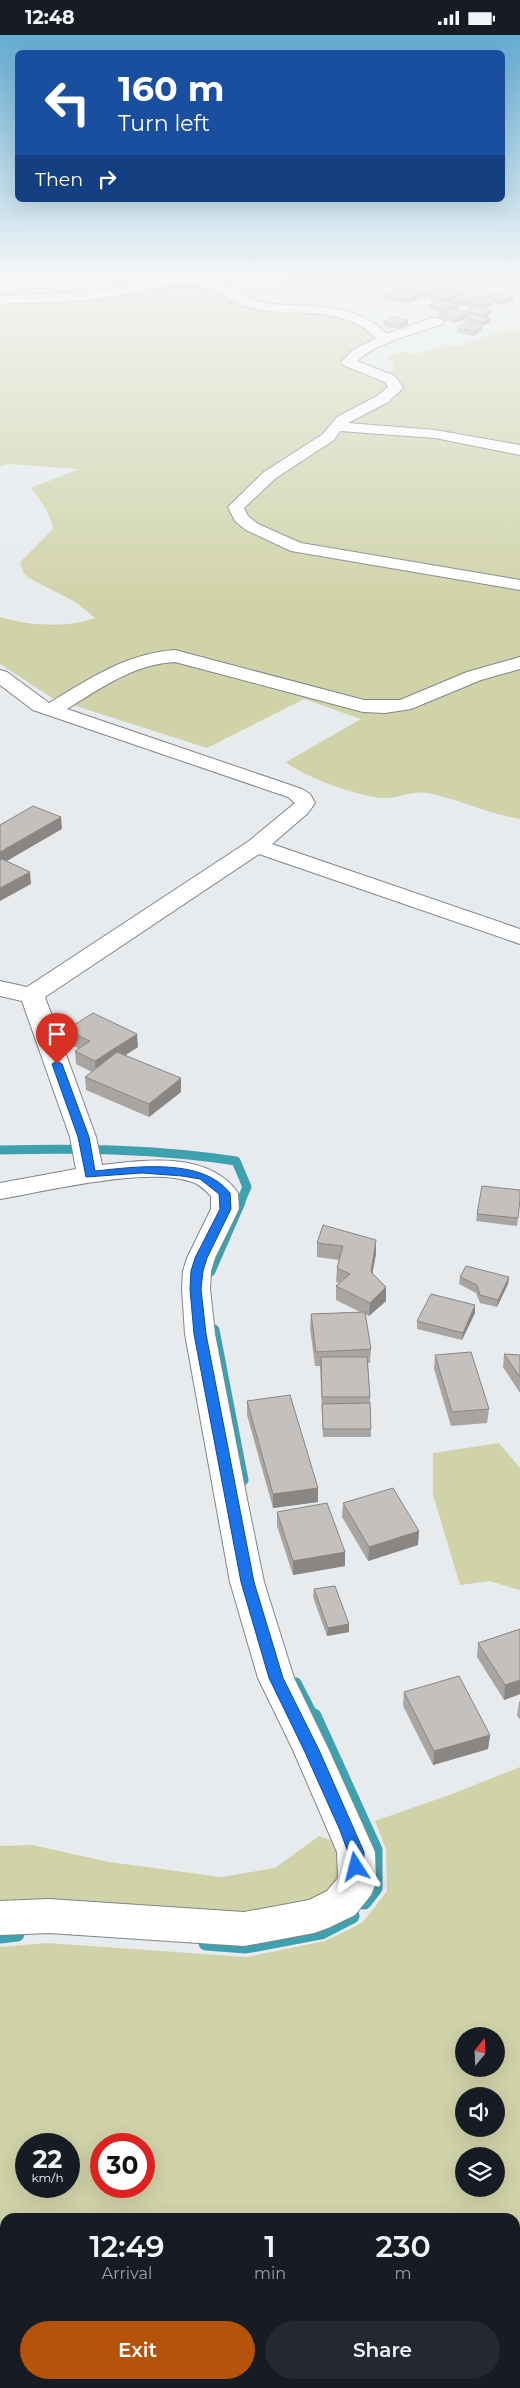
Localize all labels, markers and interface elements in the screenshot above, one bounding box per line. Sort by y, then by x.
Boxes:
text: 12:48 [25,6,74,29]
text: 160 m [118,67,224,110]
icon: left [35,70,100,135]
text: Turn left [118,110,210,137]
icon: right [93,165,121,193]
text: Then [35,168,83,191]
pin [36,1013,78,1064]
icon: arrive [43,1020,71,1048]
position arrow [329,1840,381,1892]
north arrow [455,2027,505,2077]
map controls [455,2027,505,2197]
button: sound [455,2087,505,2137]
speed limit sign: 30 [90,2133,155,2198]
text: 22 [33,2144,62,2174]
button: layers [455,2147,505,2197]
text: km/h [31,2170,64,2185]
text: 12:49 [89,2228,165,2265]
text: 1 [264,2228,276,2265]
text: 230 [375,2228,431,2265]
text: Arrival [102,2264,152,2283]
text: min [254,2264,286,2283]
text: m [395,2264,412,2283]
button: Exit [20,2321,255,2379]
button: Share [265,2321,500,2379]

